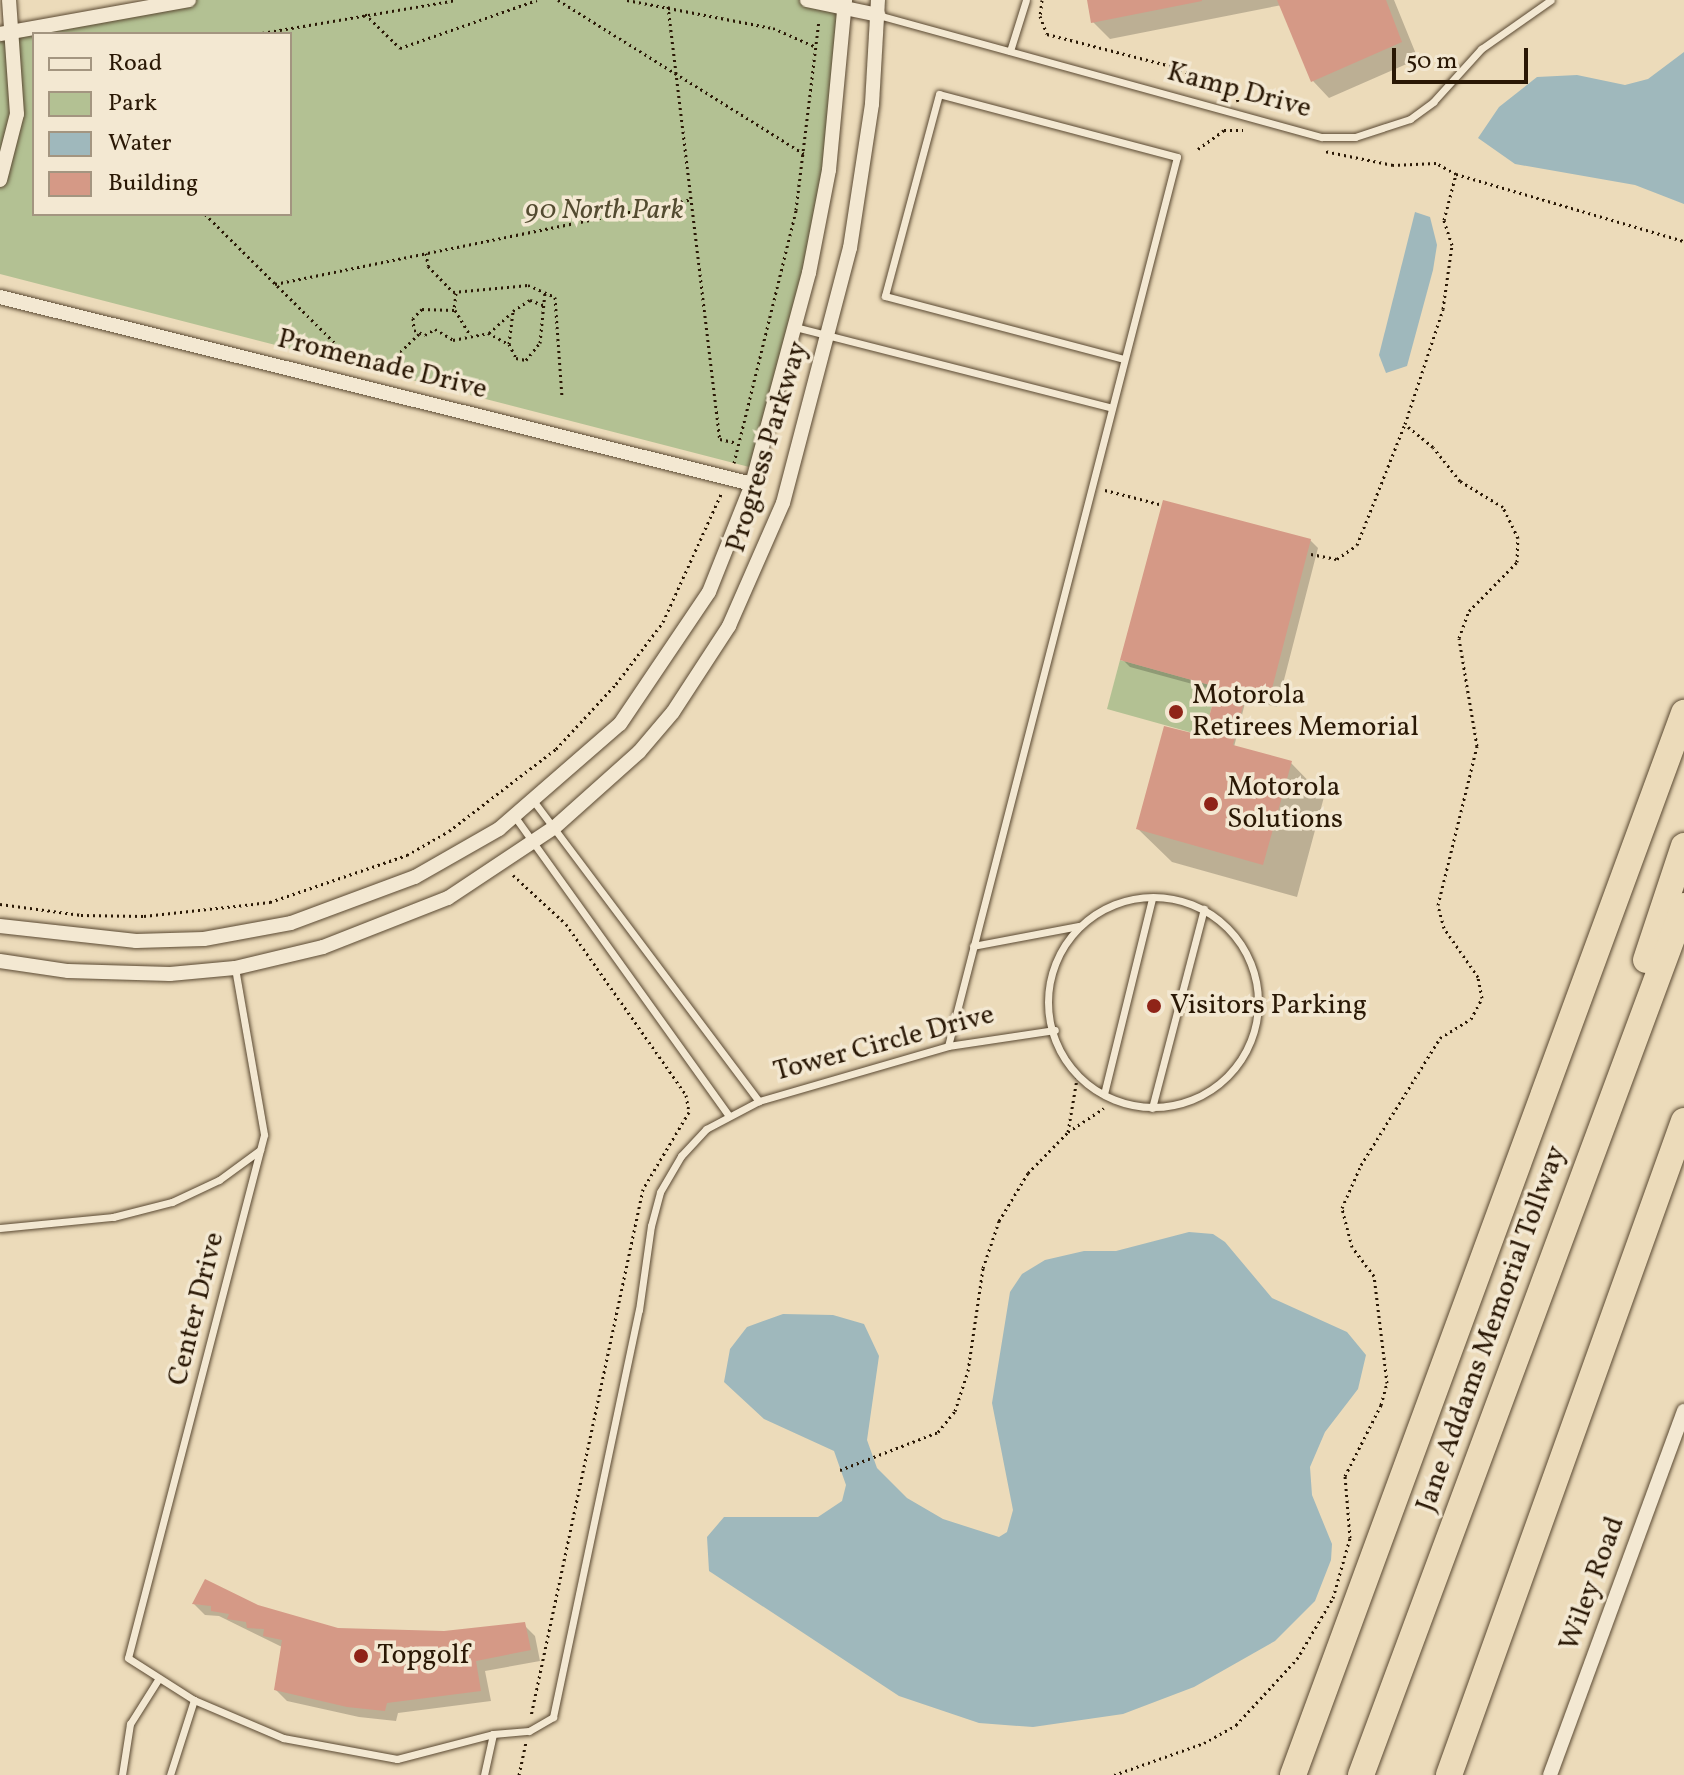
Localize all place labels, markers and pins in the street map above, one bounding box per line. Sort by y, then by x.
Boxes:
place label: Motorola Retirees Memorial [1192,679,1419,745]
marker: Motorola Retirees Memorial [1167,703,1185,721]
place label: Motorola Solutions [1227,771,1343,837]
marker: Motorola Solutions [1202,795,1220,813]
place label: Visitors Parking [1170,989,1367,1023]
marker: Visitors Parking [1145,997,1163,1015]
place label: Topgolf [377,1639,469,1673]
marker: Topgolf [352,1647,370,1665]

